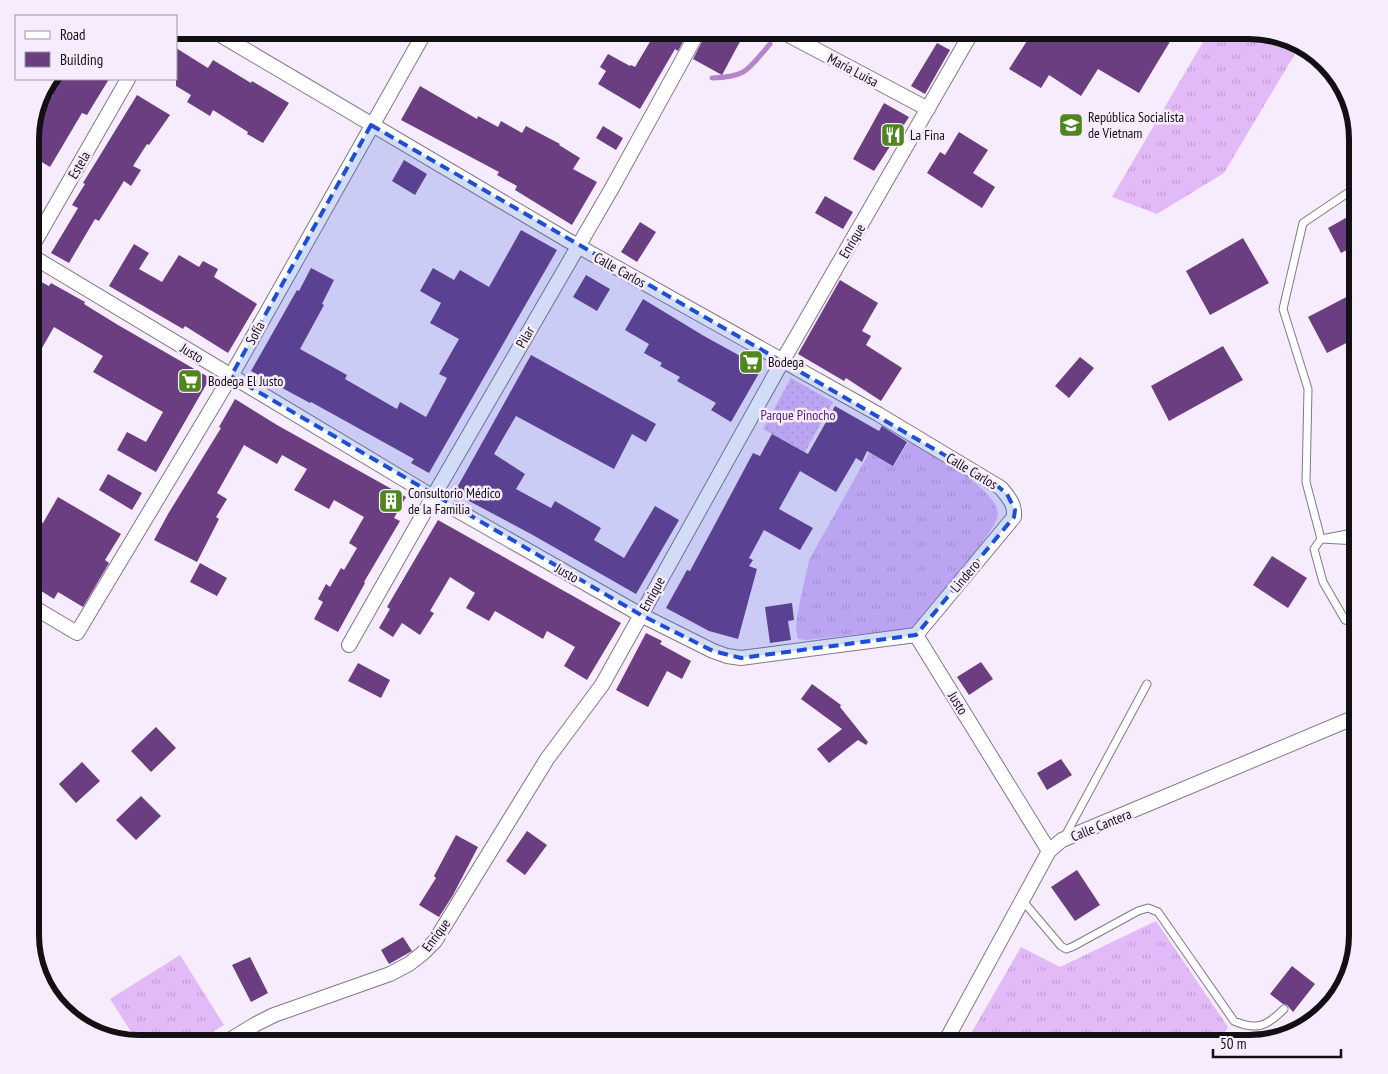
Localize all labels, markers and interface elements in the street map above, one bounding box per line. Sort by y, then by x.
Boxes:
legend [15,15,178,80]
text: Road [60,25,86,44]
street label: María Luisa [824,49,882,91]
text: Building [60,50,103,69]
place label: República Socialista de Vietnam [1088,108,1184,142]
school or university icon: República Socialista de Vietnam [1058,112,1084,138]
restaurant icon: La Fina [880,122,906,148]
place label: La Fina [910,126,945,144]
street label: Estela [64,148,94,182]
street label: Enrique [835,220,869,261]
street label: Calle Carlos [591,248,649,292]
street label: Sofía [241,318,269,348]
street label: Pilar [512,323,538,351]
street label: Justo [176,339,207,367]
supermarket icon: Bodega [738,349,764,375]
place label: Bodega [768,353,804,371]
supermarket icon: Bodega El Justo [177,368,203,394]
place label: Bodega El Justo [208,372,283,390]
park label: Parque Pinocho [761,406,835,424]
street label: Calle Carlos [943,449,1001,493]
place label: Consultorio Médico de la Familia [408,484,501,518]
building icon: Consultorio Médico de la Familia [378,488,404,514]
street label: Lindero [946,556,984,596]
street label: Justo [551,559,582,587]
street label: Enrique [635,573,669,615]
street label: Justo [943,687,972,718]
street label: Calle Cantera [1068,805,1134,845]
street label: Enrique [418,915,454,955]
scale bar [1213,1026,1340,1058]
text: 50 m [1220,1034,1246,1053]

